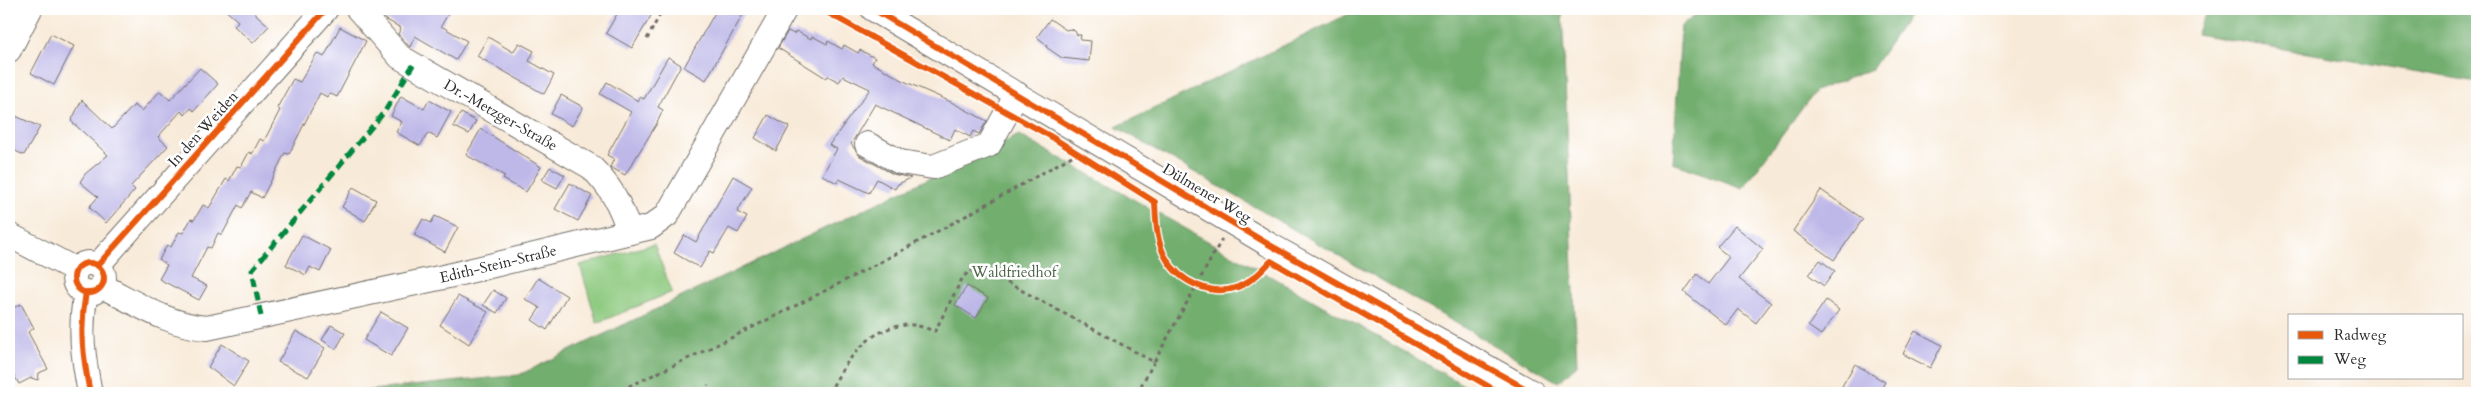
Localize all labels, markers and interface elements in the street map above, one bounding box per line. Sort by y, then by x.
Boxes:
street label: Dr.-Metzger-Straße [440,74,561,156]
street label: In den Weiden [163,86,243,171]
street label: Dülmener Weg [1159,159,1256,228]
street label: Edith-Stein-Straße [438,240,559,288]
park label: Waldfriedhof [971,262,1059,282]
legend [2288,314,2464,380]
text: Radweg [2334,325,2387,345]
text: Weg [2333,349,2366,369]

